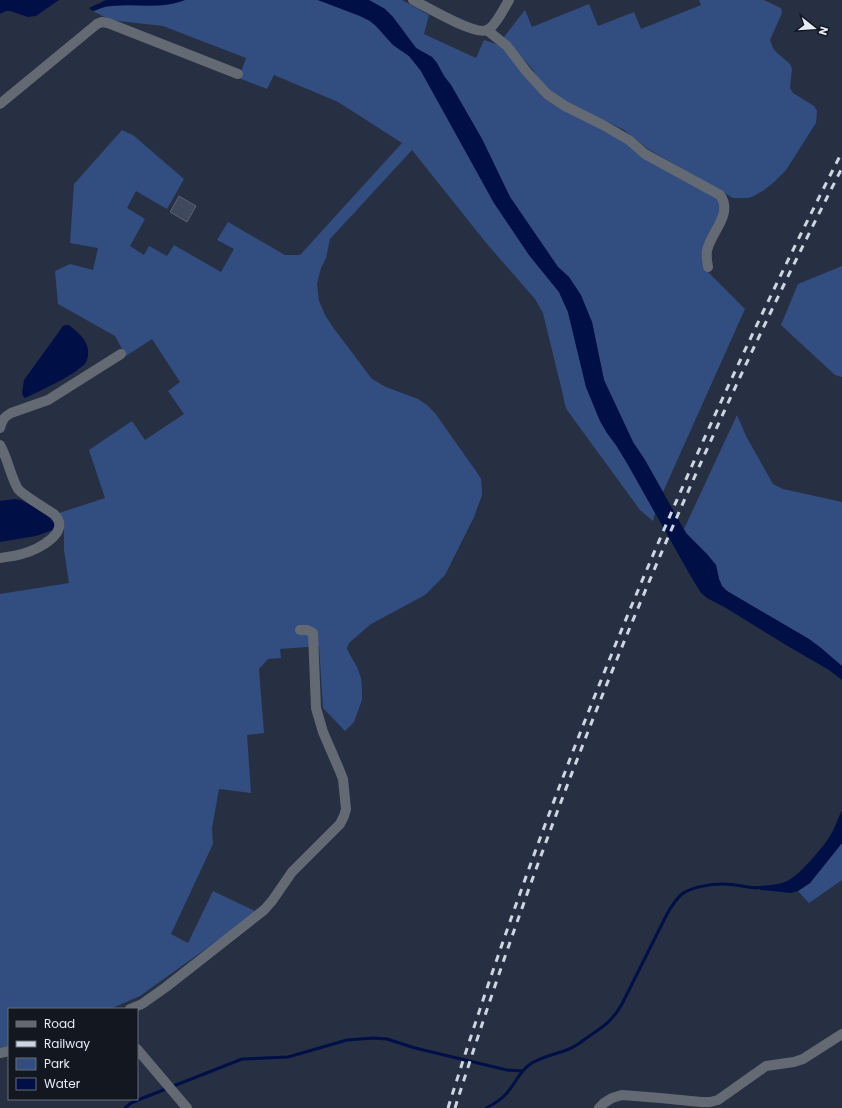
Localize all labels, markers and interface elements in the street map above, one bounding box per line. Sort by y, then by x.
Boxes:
north arrow [794,8,834,48]
text: N [815,25,832,37]
legend [8,1008,138,1100]
text: Road [44,1015,75,1032]
text: Railway [44,1035,90,1052]
text: Park [44,1055,71,1072]
text: Water [44,1075,81,1092]

